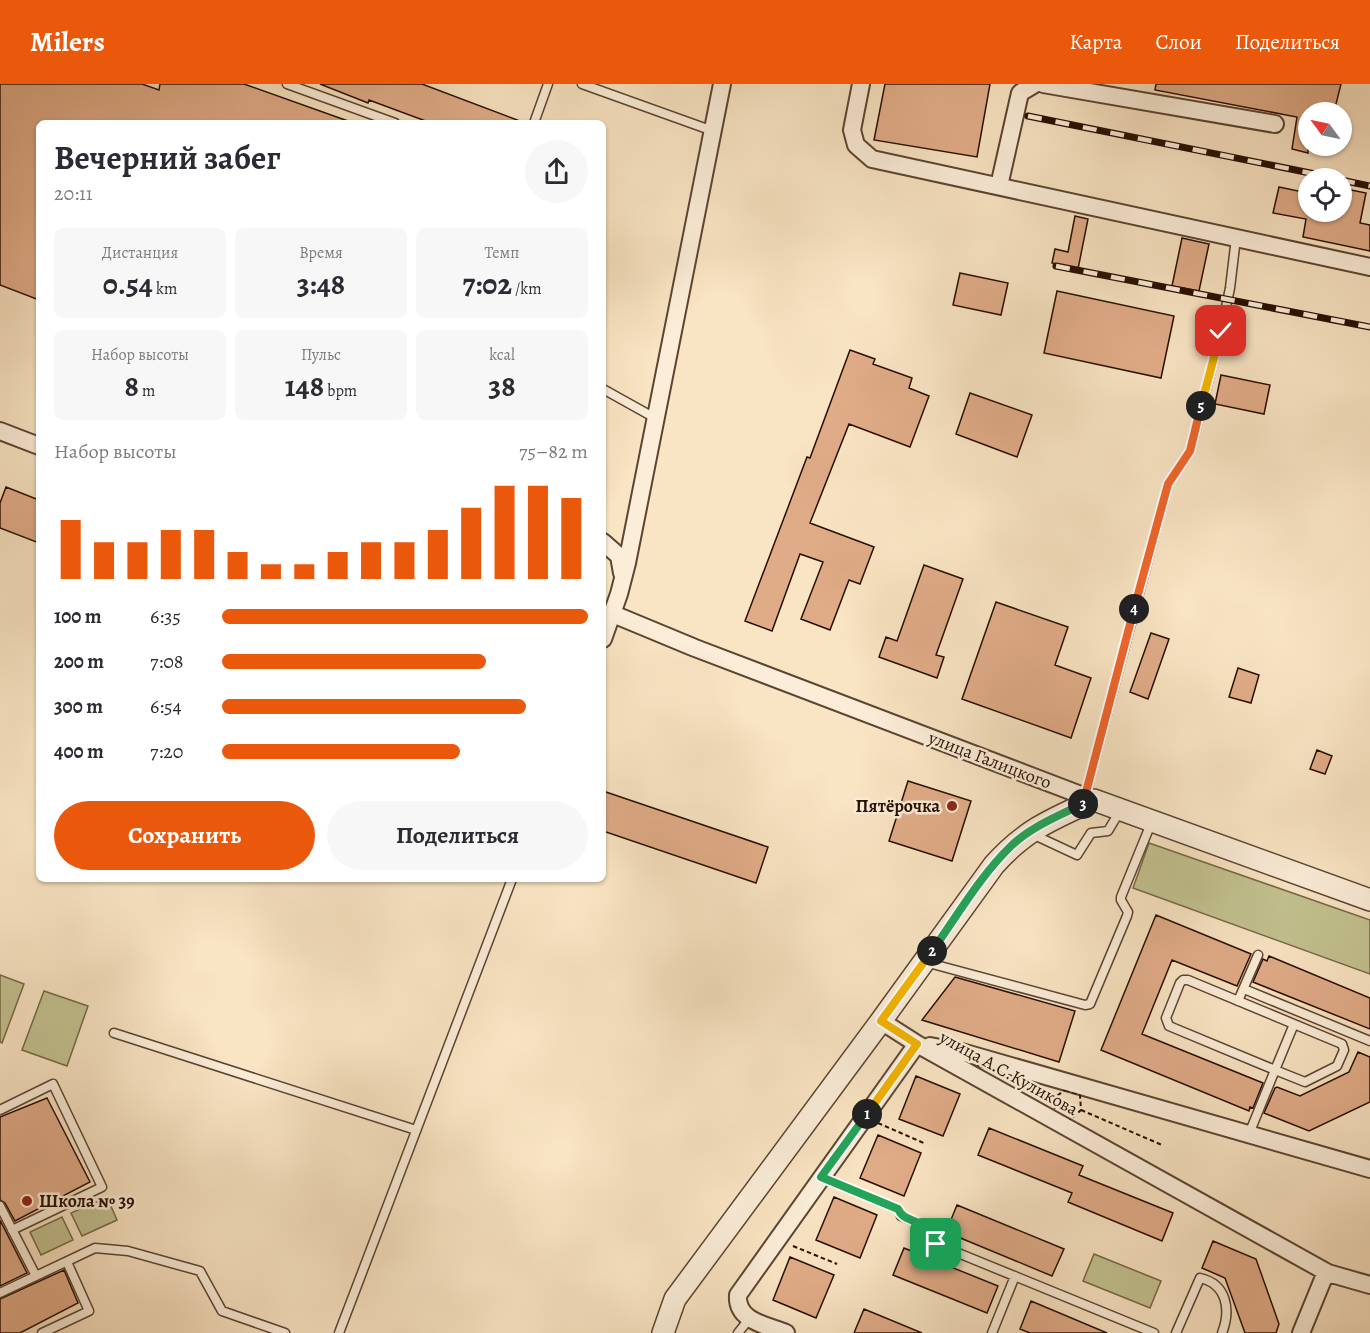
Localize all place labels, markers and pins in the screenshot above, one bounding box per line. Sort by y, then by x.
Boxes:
pin [1195,305,1246,356]
pin: 5 [1186,391,1216,421]
pin: 4 [1119,594,1149,624]
pin: 3 [1068,789,1098,819]
place label: Пятёрочка [856,794,940,818]
marker: Пятёрочка [945,799,959,813]
pin: 2 [917,936,947,966]
pin: 1 [852,1099,882,1129]
place label: Школа № 39 [39,1189,134,1213]
marker: Школа № 39 [20,1194,34,1208]
pin [910,1218,961,1269]

